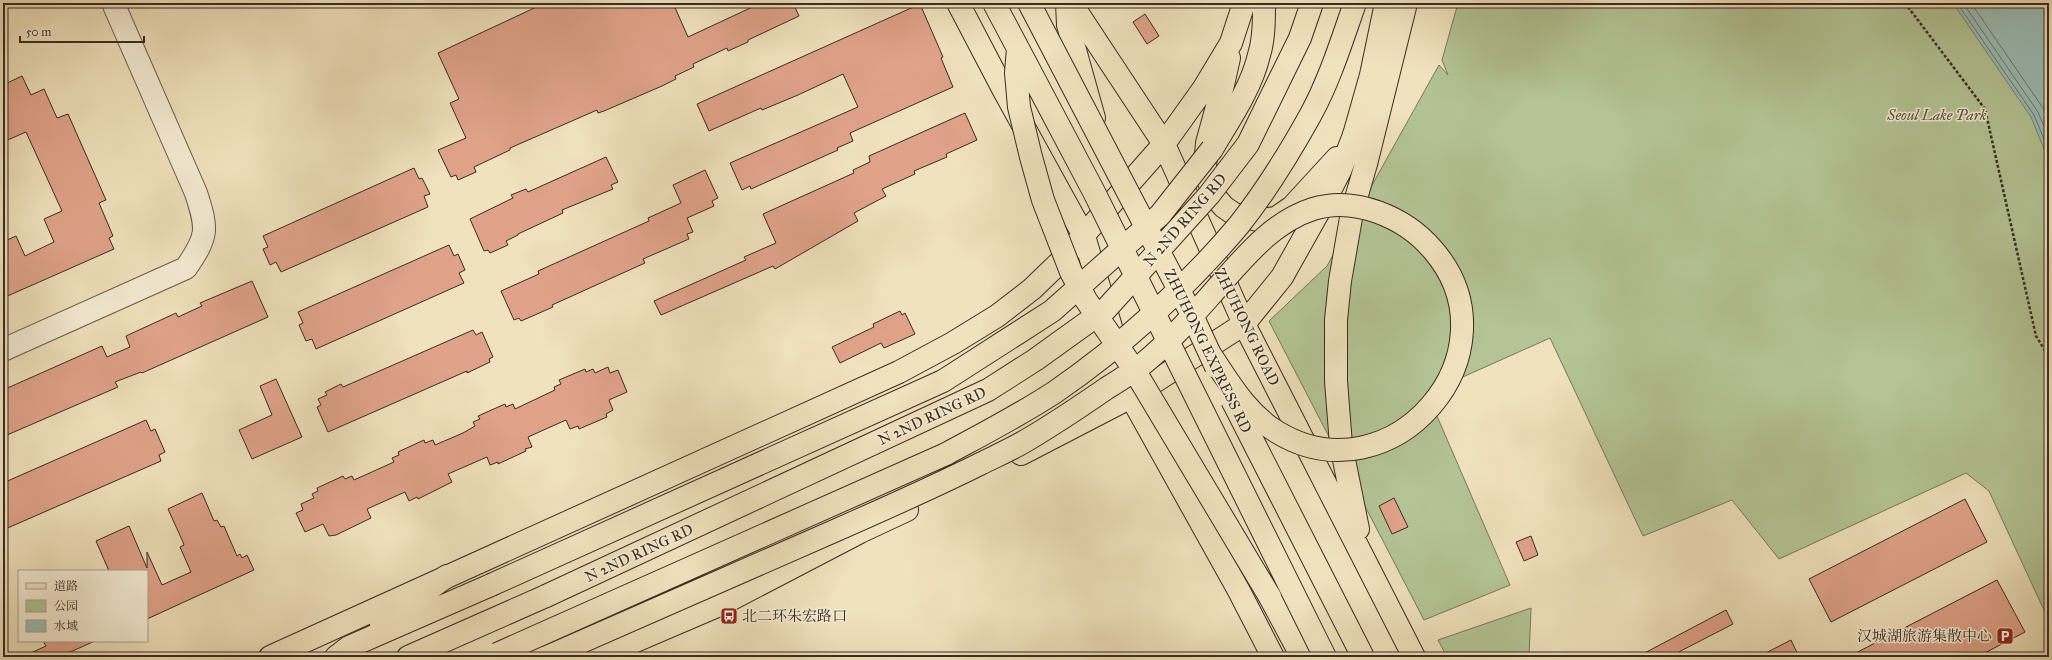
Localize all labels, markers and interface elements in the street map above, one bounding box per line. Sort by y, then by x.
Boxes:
scale bar [20,18,144,44]
text: 50 m [26,25,51,39]
park label: Seoul Lake Park [1886,106,1987,124]
street label: N 2ND RING RD [1140,170,1230,270]
street label: ZHUHONG ROAD [1211,265,1283,389]
street label: ZHUHONG EXPRESS RD [1160,266,1256,436]
street label: N 2ND RING RD [875,383,989,449]
street label: N 2ND RING RD [582,520,696,586]
legend [18,570,148,642]
text: 道路 [54,579,78,593]
text: 公园 [54,599,78,613]
bus stop icon: 北二环朱宏路口 [719,606,739,626]
place label: 北二环朱宏路口 [742,607,847,625]
text: 水域 [54,619,78,633]
parking icon: 汉城湖旅游集散中心 [1995,626,2015,646]
place label: 汉城湖旅游集散中心 [1857,627,1992,645]

